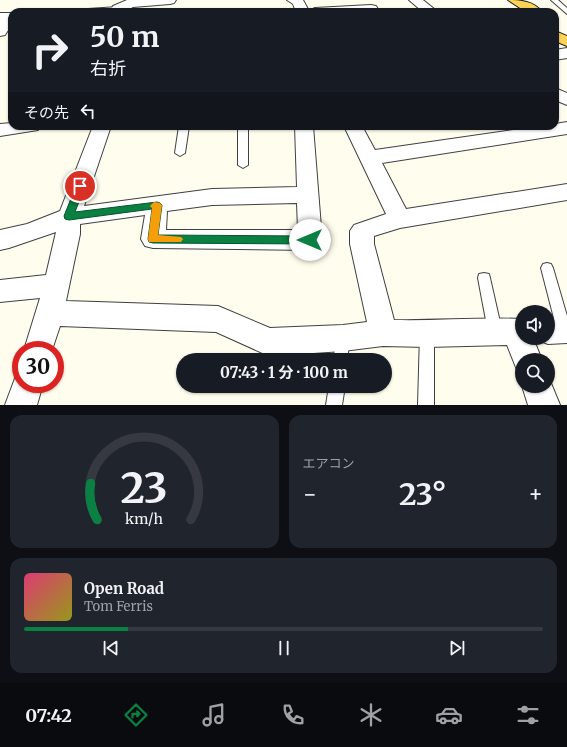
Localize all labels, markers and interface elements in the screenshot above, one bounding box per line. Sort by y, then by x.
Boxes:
text: 50 m [90,19,159,55]
icon: right [24,24,76,76]
text: 右折 [90,57,126,80]
icon: left [77,100,99,122]
text: その先 [24,103,69,122]
pin [63,169,97,203]
icon: arrive [69,175,91,197]
position arrow [289,219,331,261]
map controls [515,305,555,393]
button: sound [515,305,555,345]
speed limit sign: 30 [12,341,64,393]
button: search [515,353,555,393]
text: 07:43 · 1 分 · 100 m [220,363,348,382]
text: エアコン [303,455,355,472]
text: 23 [121,461,168,513]
text: 23° [399,475,447,513]
text: − [303,480,317,508]
text: + [528,480,543,508]
text: km/h [125,509,164,527]
text: Open Road [84,579,164,598]
text: Tom Ferris [84,598,153,615]
icon: previous [100,637,122,659]
icon: pause [273,637,295,659]
icon: next [446,637,468,659]
icon: directions [122,701,150,729]
icon: music [200,701,228,729]
icon: phone [279,701,307,729]
icon: climate [357,701,385,729]
icon: car [435,701,463,729]
icon: filters [514,701,542,729]
text: 07:42 [25,704,72,727]

